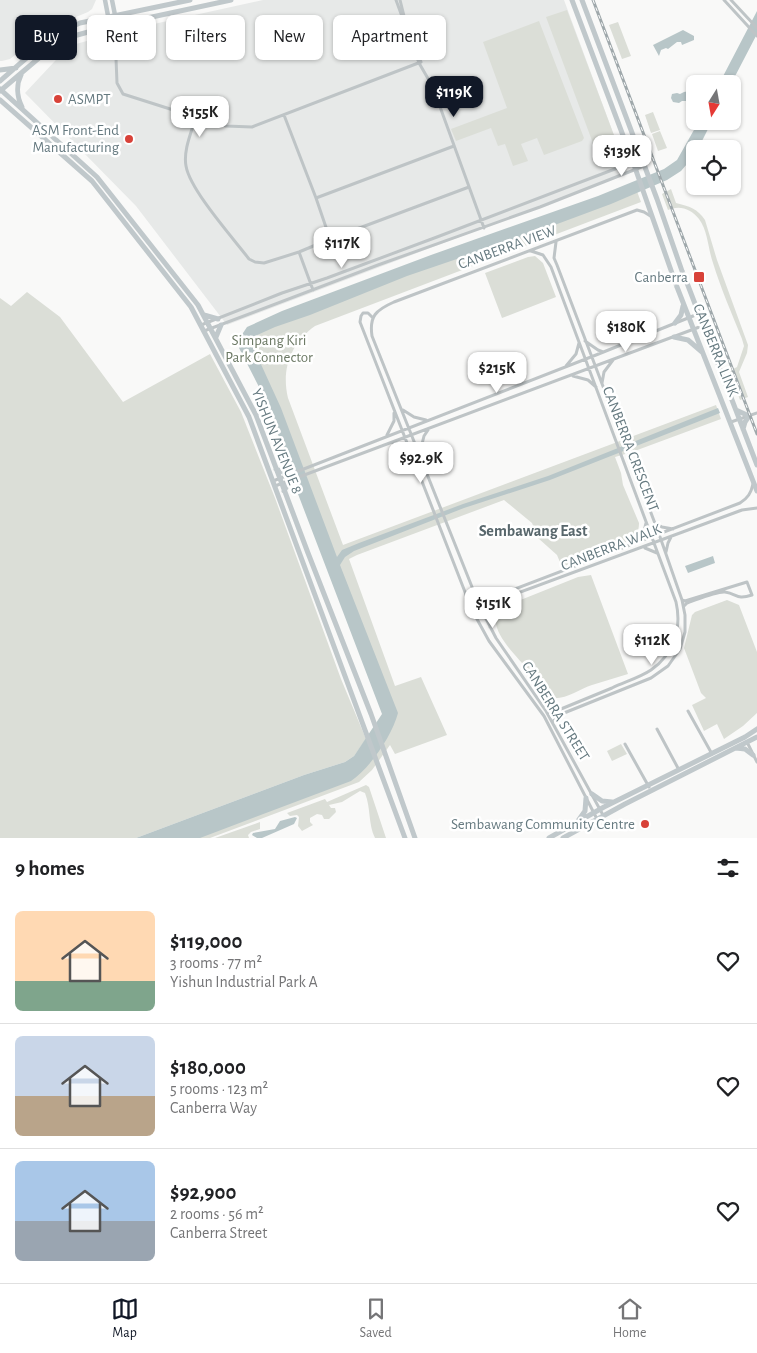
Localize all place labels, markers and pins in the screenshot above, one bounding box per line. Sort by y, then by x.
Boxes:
pin: $119K [419,76,489,118]
place label: ASMPT [68,92,111,107]
marker: ASMPT [52,93,64,105]
pin: $155K [165,96,235,138]
place label: ASM Front-End Manufacturing [32,123,120,155]
marker: ASM Front-End Manufacturing [123,133,135,145]
pin: $139K [587,134,657,177]
pin: $117K [307,226,377,269]
place label: Canberra [635,270,688,285]
marker: Canberra [692,270,706,284]
pin: $180K [591,310,661,353]
pin: $215K [462,352,532,394]
pin: $92.9K [380,442,462,484]
pin: $151K [458,586,528,629]
pin: $112K [617,624,687,666]
place label: Sembawang Community Centre [451,817,635,832]
marker: Sembawang Community Centre [639,818,651,830]

